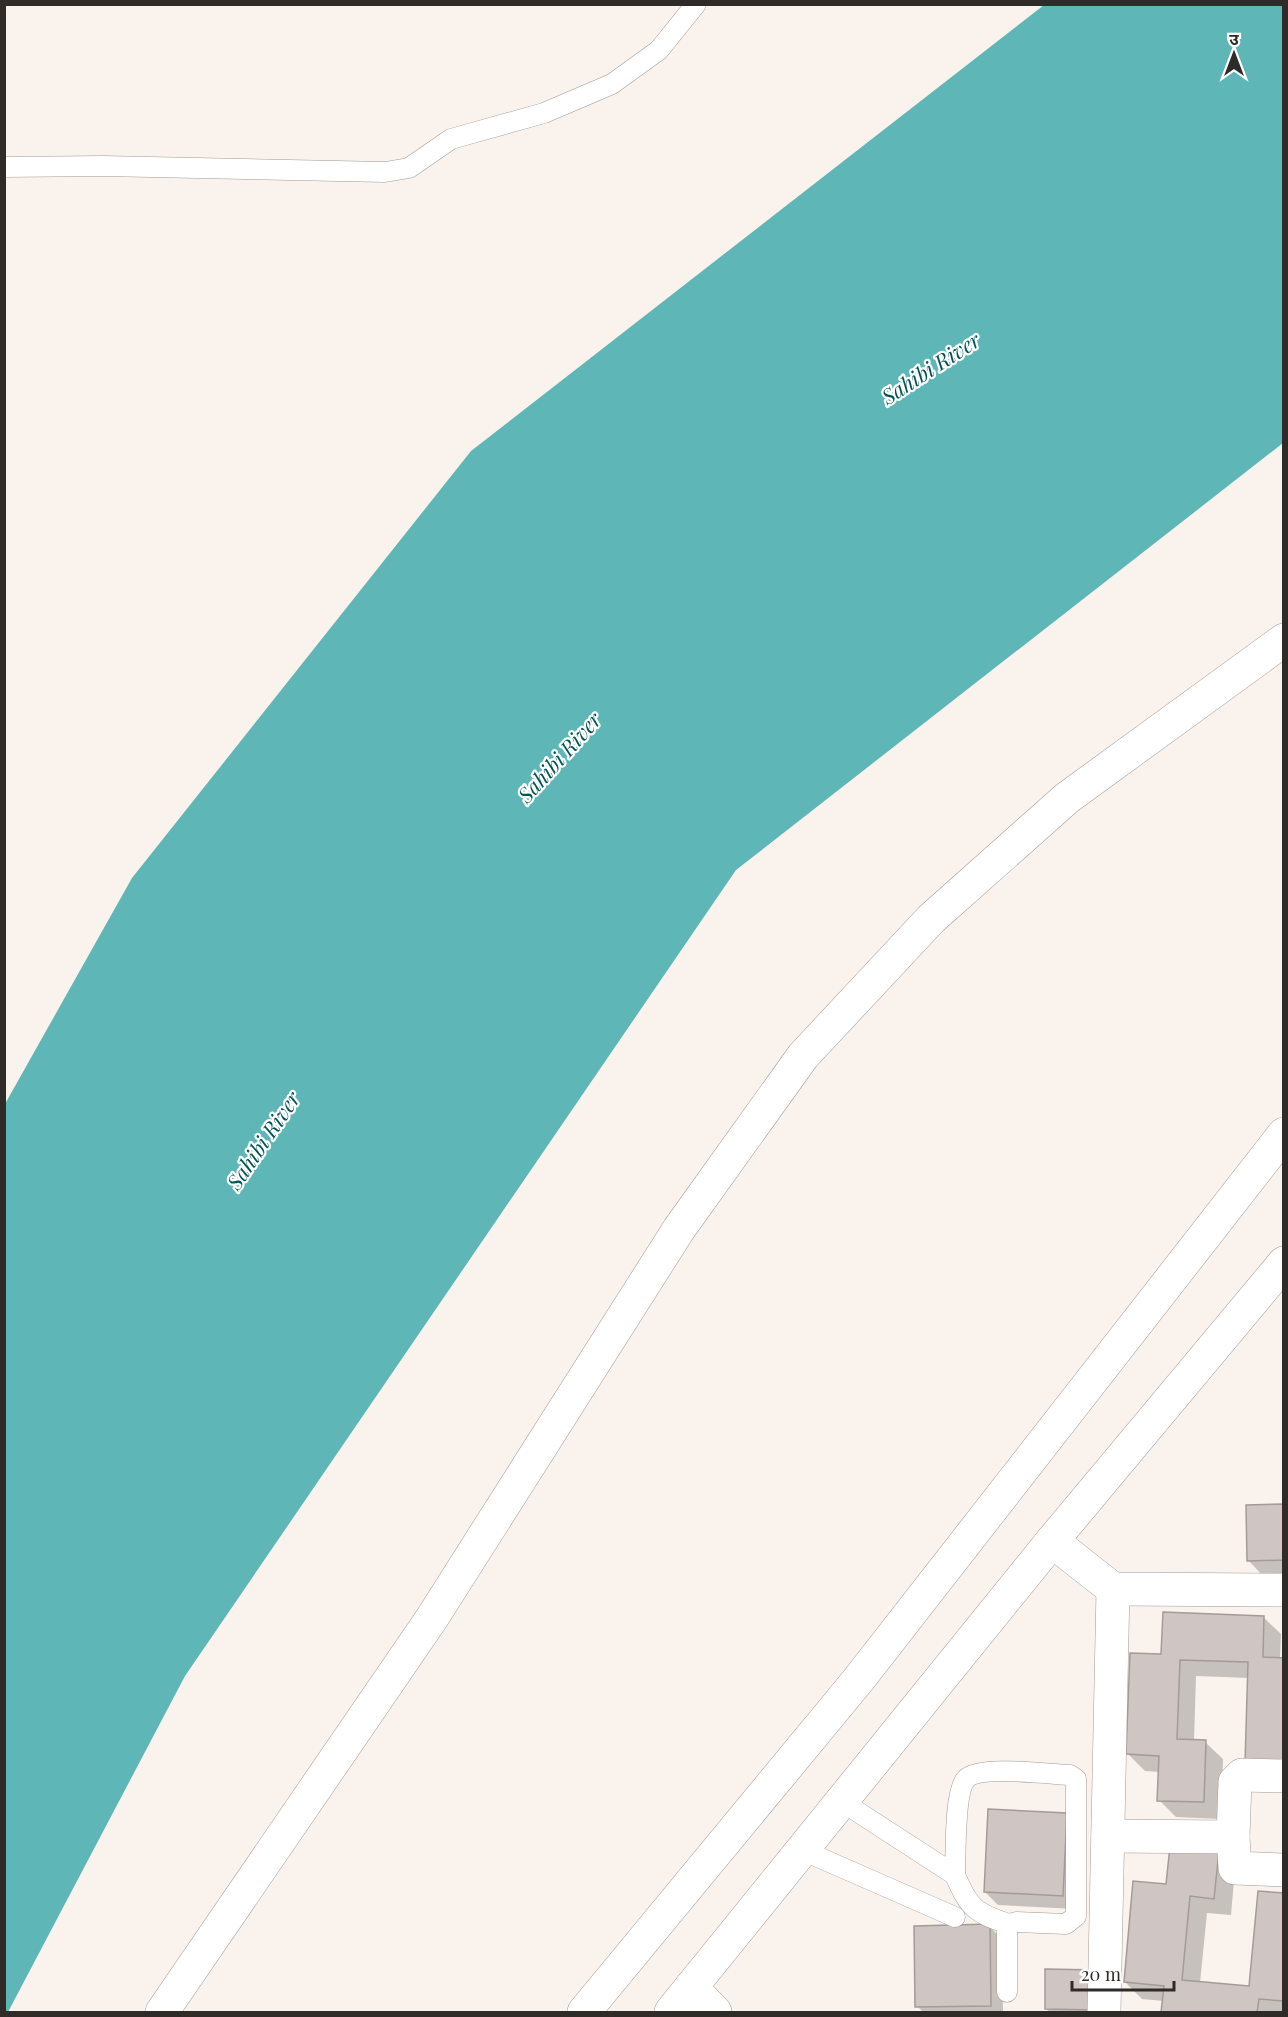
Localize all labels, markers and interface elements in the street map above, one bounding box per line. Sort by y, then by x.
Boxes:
north arrow [1204,24,1264,84]
text: उ [1229,28,1239,49]
water label: Sahibi River [874,324,986,410]
water label: Sahibi River [510,705,607,809]
water label: Sahibi River [219,1085,306,1195]
scale bar [1072,1954,1174,1992]
text: 20 m [1081,1962,1121,1986]

